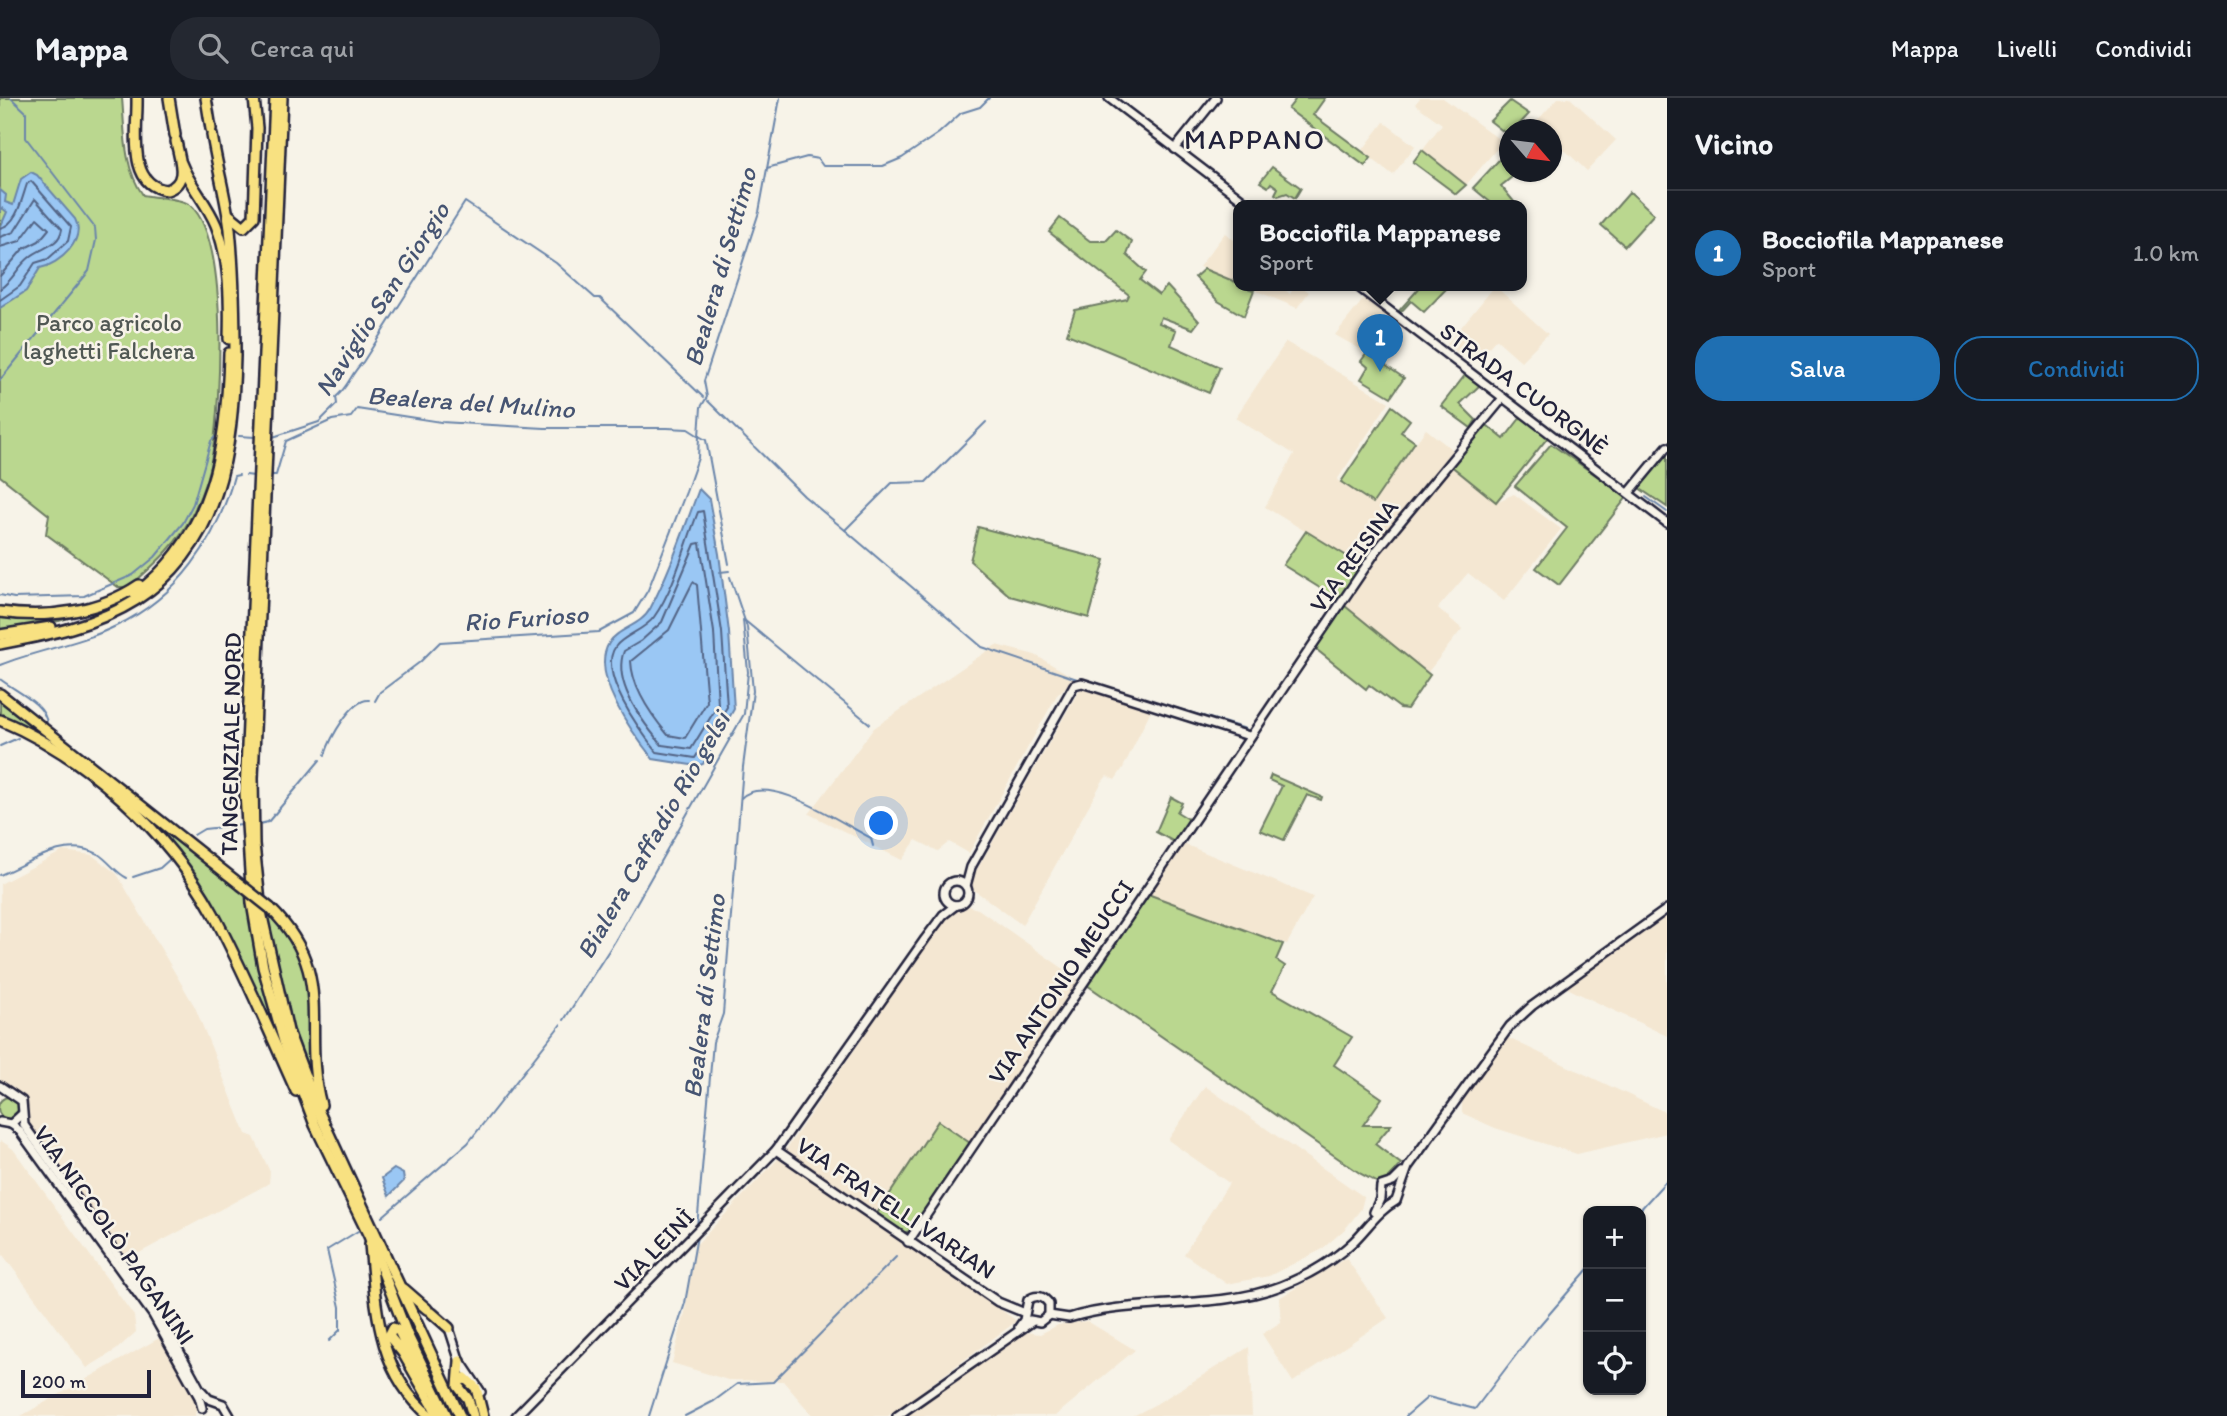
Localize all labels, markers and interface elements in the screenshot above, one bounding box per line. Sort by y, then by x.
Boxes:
search box [170,17,660,80]
text: Mappa [35,29,128,68]
icon: search [194,29,232,67]
text: Cerca qui [250,32,354,64]
text: Mappa [1891,34,1959,63]
text: Livelli [1997,34,2057,63]
text: Condividi [2095,34,2192,63]
north arrow [1499,119,1562,182]
district label: MAPPANO [1184,122,1326,156]
text: Vicino [1695,125,1773,162]
water label: Bealera di Settimo [676,163,764,370]
water label: Naviglio San Giorgio [307,195,457,402]
popup [1233,200,1527,291]
text: Bocciofila Mappanese [1259,216,1501,248]
text: Bocciofila Mappanese [1762,223,2004,255]
text: 1 [1713,239,1723,267]
text: 1.0 km [2133,239,2199,267]
text: Sport [1259,248,1313,276]
text: Sport [1762,255,1816,283]
park label: Parco agricolo laghetti Falchera [23,308,196,365]
pin: 1 [1357,314,1403,372]
street label: STRADA CUORGNÈ [1434,316,1614,461]
button: Salva [1695,336,1940,401]
button: Condividi [1954,336,2199,401]
water label: Bealera del Mulino [366,379,576,425]
street label: VIA REISINA [1303,494,1404,618]
water label: Rio Furioso [463,598,590,638]
street label: TANGENZIALE NORD [214,632,247,856]
water label: Bialera Caffadio Rio gelsi [569,704,738,964]
your location [864,806,898,840]
street label: VIA ANTONIO MEUCCI [982,874,1140,1089]
water label: Bealera di Settimo [676,891,732,1100]
street label: VIA NICCOLÒ PAGANINI [28,1119,201,1350]
street label: VIA FRATELLI VARIAN [791,1130,1001,1285]
street label: VIA LEINÌ [607,1202,700,1297]
map controls [1583,1206,1646,1395]
button: + [1583,1206,1646,1269]
button: − [1583,1269,1646,1332]
button: locate [1583,1332,1646,1395]
scale bar [21,1367,150,1399]
text: 200 m [32,1370,86,1393]

